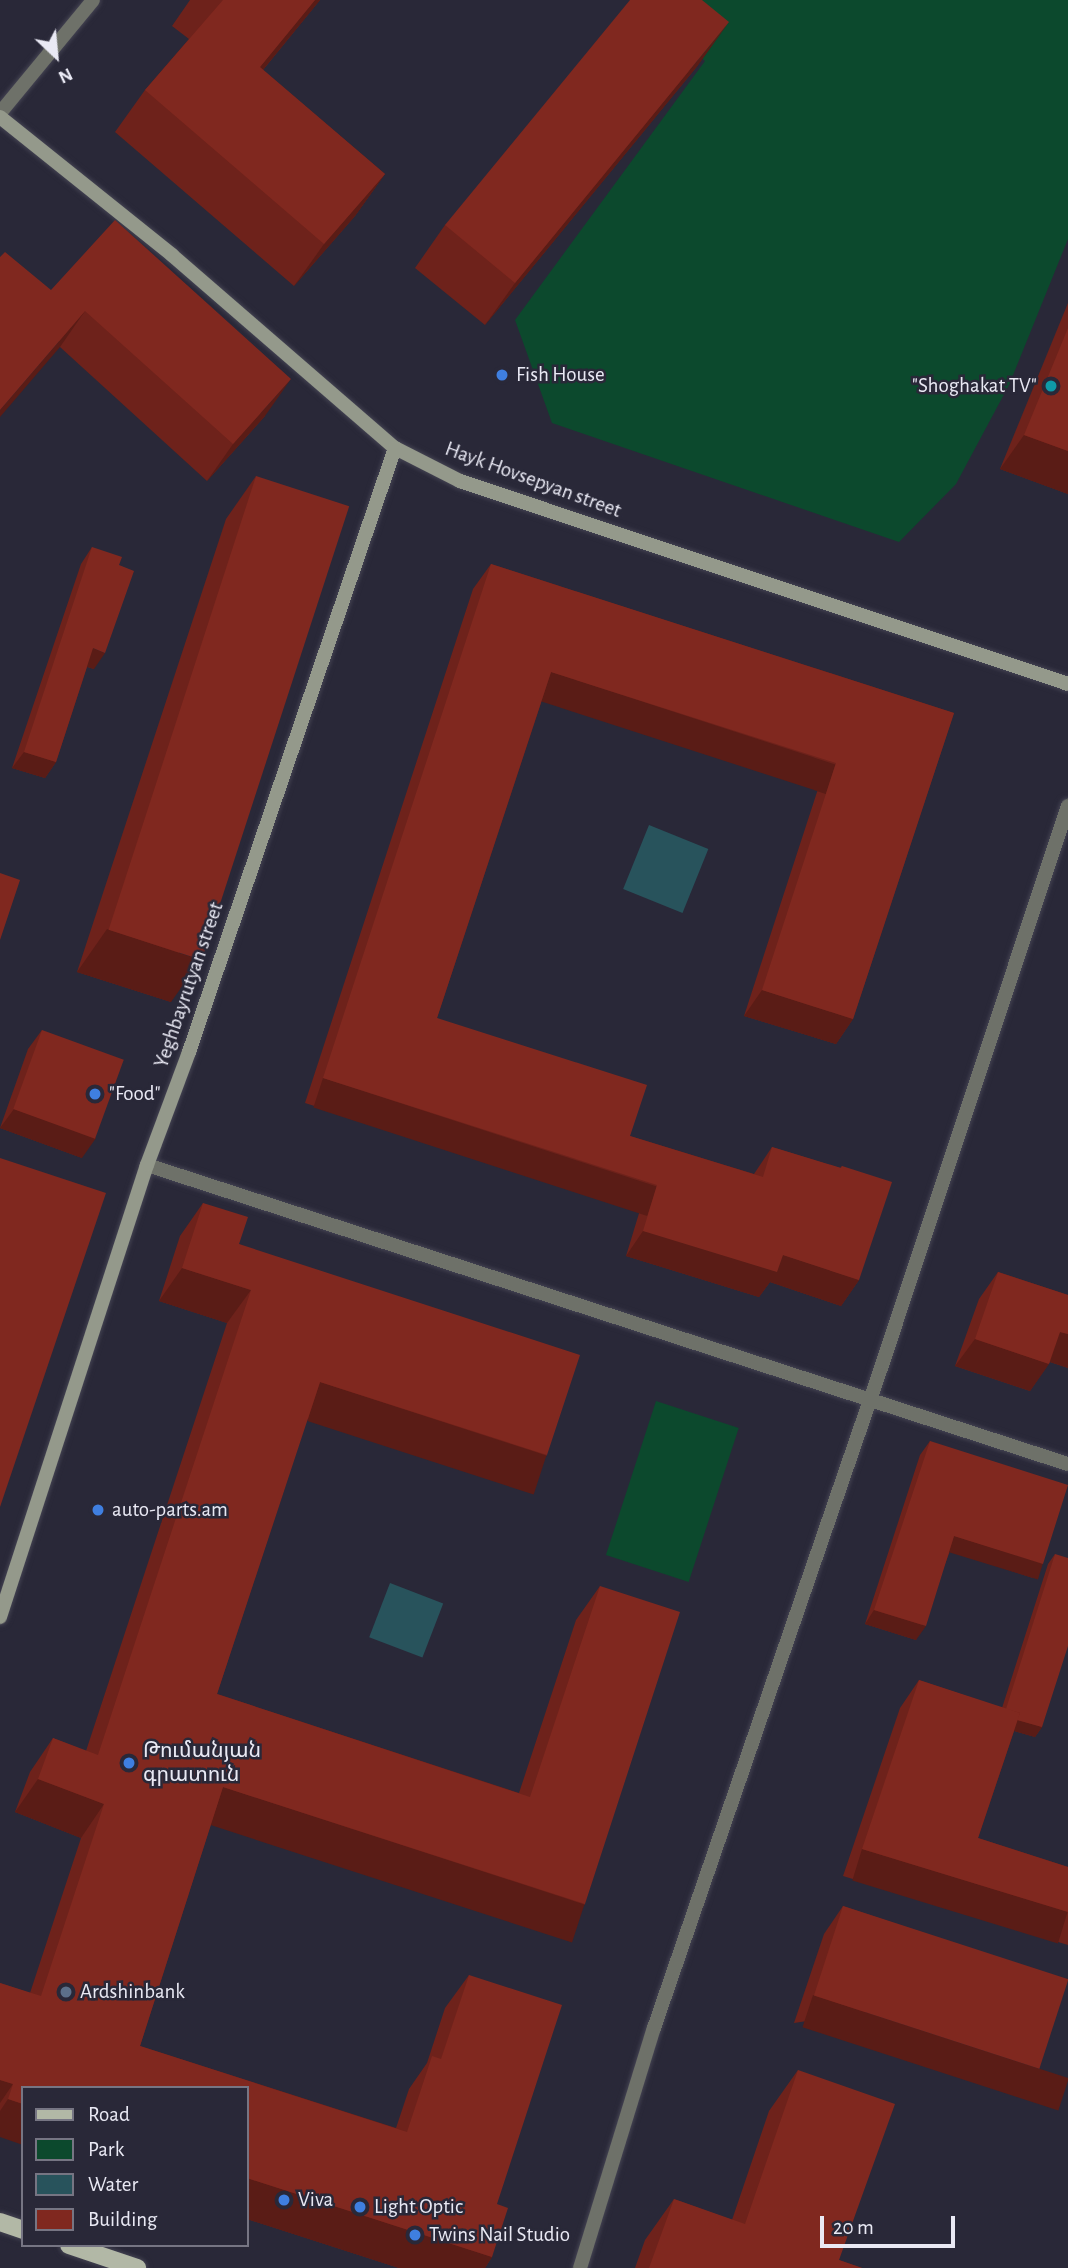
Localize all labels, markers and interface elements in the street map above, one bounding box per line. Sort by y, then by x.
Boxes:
north arrow [21,21,91,91]
text: N [55,64,76,87]
place label: Fish House [516,362,605,388]
marker: Fish House [494,367,510,383]
place label: "Shoghakat TV" [912,373,1037,399]
marker: "Shoghakat TV" [1043,378,1059,394]
street label: Hayk Hovsepyan street [441,436,625,524]
street label: Yeghbayrutyan street [149,899,229,1071]
place label: "Food" [109,1081,161,1107]
marker: "Food" [87,1086,103,1102]
place label: auto-parts.am [112,1497,228,1523]
marker: auto-parts.am [90,1502,106,1518]
place label: Թումանյան գրատուն [143,1738,261,1788]
marker: Թումանյան գրատուն [121,1755,137,1771]
place label: Ardshinbank [80,1979,185,2005]
marker: Ardshinbank [58,1984,74,2000]
legend [21,2086,248,2247]
text: Road [88,2104,130,2125]
text: Park [88,2139,124,2160]
text: Water [88,2174,138,2195]
place label: Viva [298,2187,333,2213]
marker: Viva [276,2192,292,2208]
place label: Light Optic [374,2194,463,2220]
marker: Light Optic [352,2199,368,2215]
scale bar [823,2202,958,2246]
text: Building [88,2209,157,2230]
text: 20 m [833,2217,874,2238]
place label: Twins Nail Studio [429,2222,570,2248]
marker: Twins Nail Studio [407,2227,423,2243]

